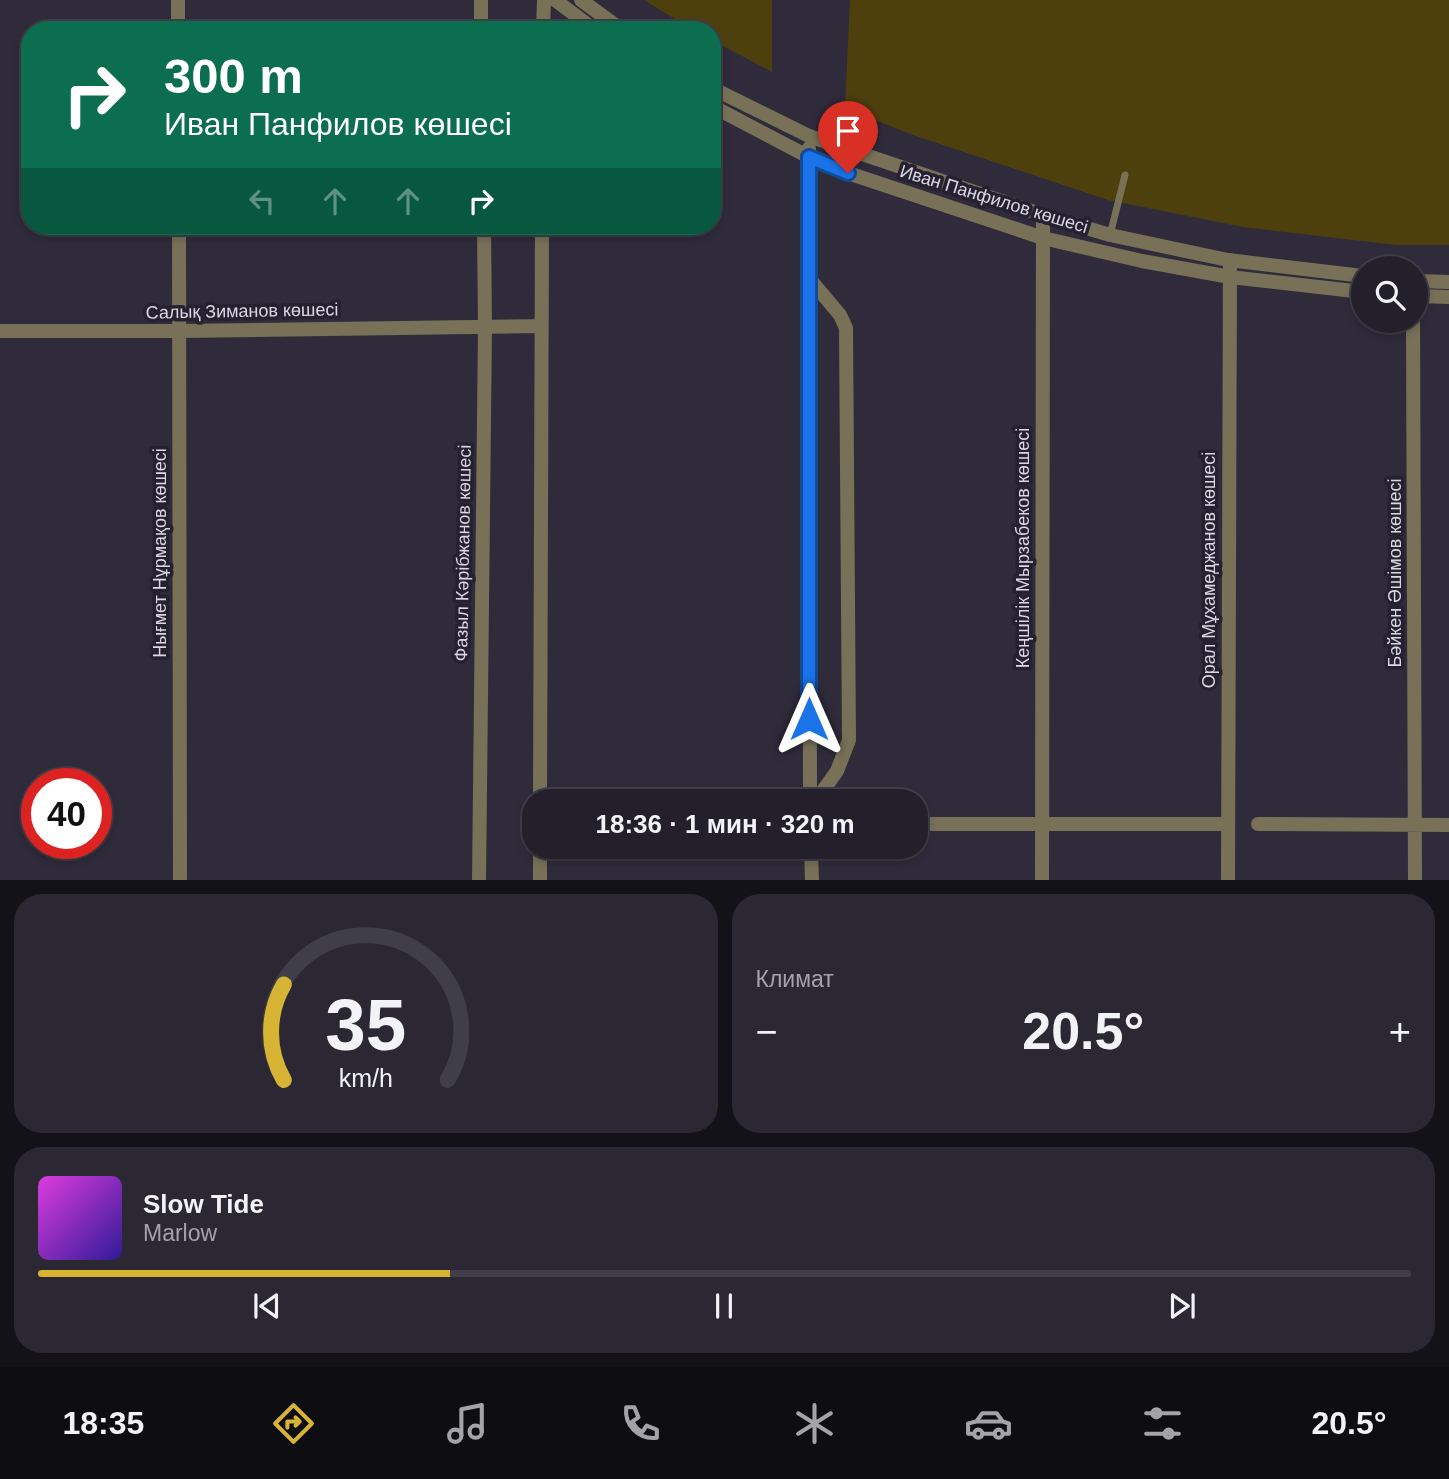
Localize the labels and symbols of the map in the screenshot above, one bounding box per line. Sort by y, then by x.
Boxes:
pin [818,101,878,173]
street label: Иван Панфилов көшесі [898,161,1090,237]
street label: Салық Зиманов көшесі [145,299,339,323]
street label: Кеңшілік Мырзабеков көшесі [1013,428,1033,668]
street label: Фазыл Кәрібжанов көшесі [451,444,475,662]
street label: Нығмет Нұрмақов көшесі [150,448,170,658]
street label: Орал Мұхамеджанов көшесі [1199,452,1219,688]
street label: Бәйкен Әшімов көшесі [1385,478,1405,668]
position arrow [772,682,846,756]
speed limit sign: 40 [21,768,112,859]

